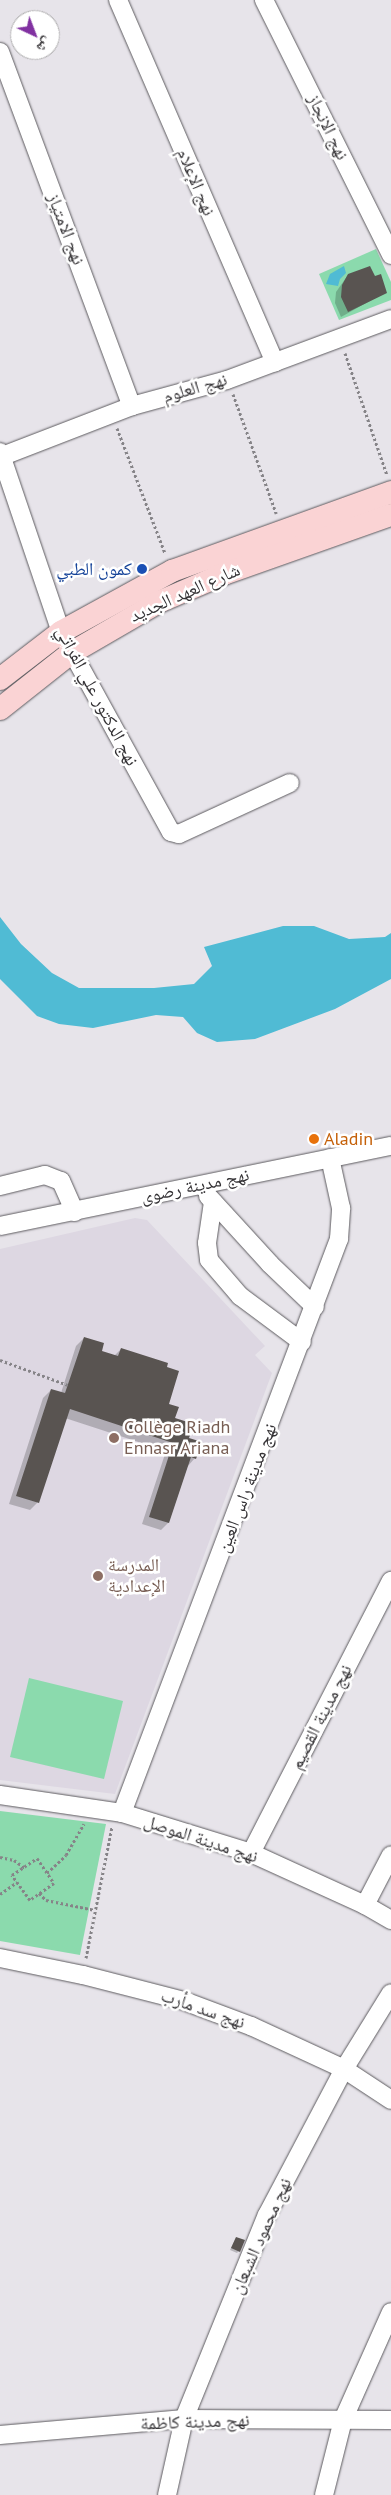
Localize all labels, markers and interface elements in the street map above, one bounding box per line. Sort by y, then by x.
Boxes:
north arrow [10,10,60,60]
text: ش [33,34,56,57]
street label: نهج الإنجاز [303,91,353,163]
street label: نهج الإعلام [172,145,220,219]
street label: نهج الامتياز [43,190,89,268]
street label: نهج العلوم [160,369,230,407]
place label: كمون الطبي [56,558,132,580]
street label: شارع العهد الجديد [127,559,243,627]
marker: كمون الطبي [136,563,148,575]
street label: نهج الدكتور علي الفراتي [51,622,143,770]
place label: Aladin [324,1128,373,1150]
marker: Aladin [308,1133,320,1145]
street label: نهج مدينة رضوى [139,1164,251,1208]
place label: Collège Riadh Ennasr Ariana [124,1417,230,1460]
street label: نهج مدينة راس العين [212,1420,282,1556]
marker: Collège Riadh Ennasr Ariana [108,1432,120,1444]
place label: المدرسة الإعدادية [108,1555,165,1598]
marker: المدرسة الإعدادية [92,1570,104,1582]
street label: نهج مدينة القصيم [285,1661,357,1773]
street label: نهج مدينة الموصل [141,1810,261,1868]
street label: نهج سد مأرب [158,1985,248,2033]
street label: نهج محمود الشبعان [226,2175,296,2297]
street label: نهج مدينة كاظمة [140,2409,250,2435]

